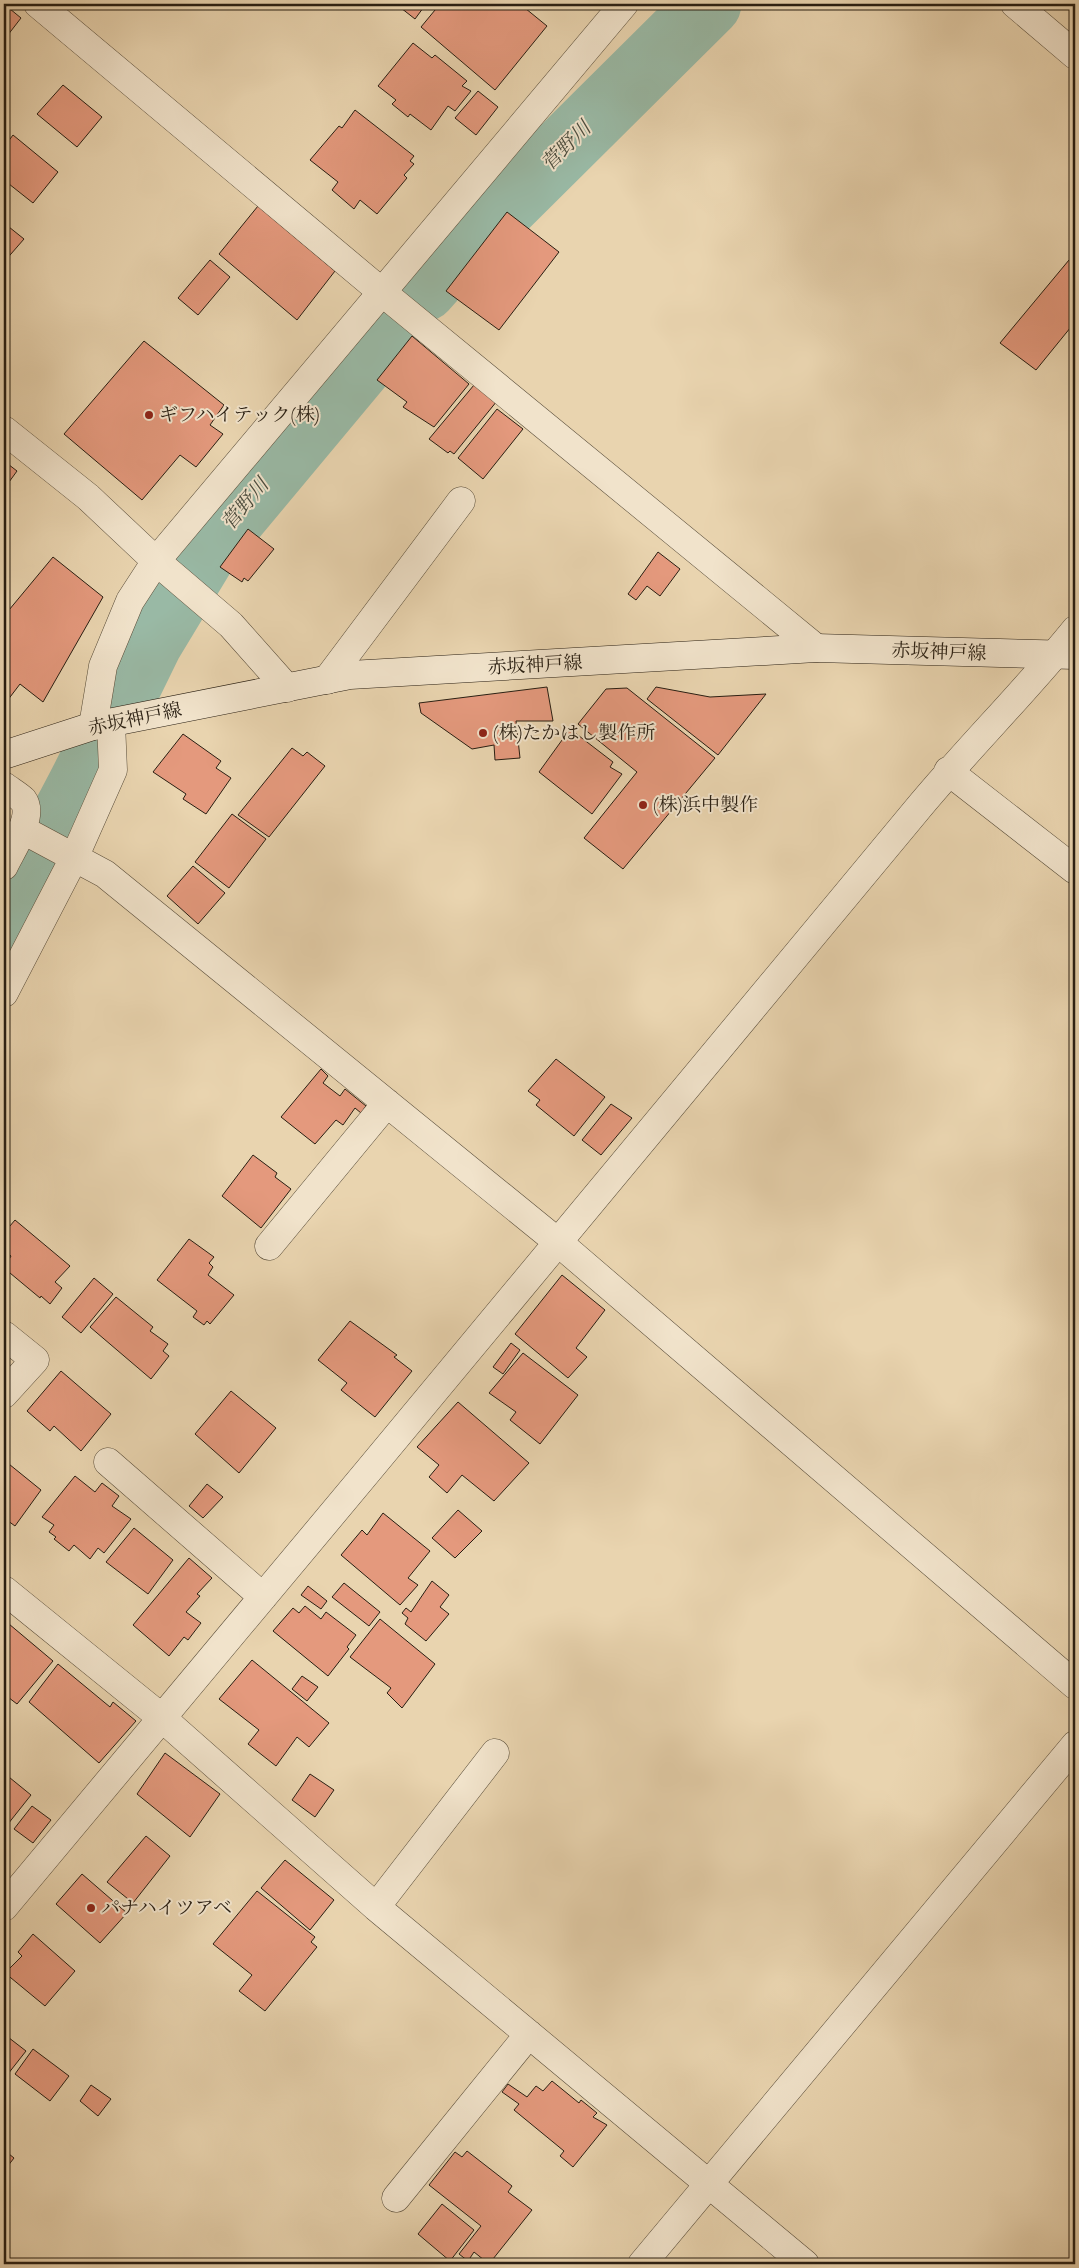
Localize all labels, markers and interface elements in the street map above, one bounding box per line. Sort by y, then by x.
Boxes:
water label: 菅野川 [536,115,597,176]
place label: ギフハイテック(株) [159,403,320,427]
marker: ギフハイテック(株) [143,409,155,421]
water label: 菅野川 [216,471,275,535]
street label: 赤坂神戸線 [891,638,987,666]
street label: 赤坂神戸線 [487,651,583,679]
street label: 赤坂神戸線 [86,697,184,741]
place label: (株)たかはし製作所 [493,721,655,745]
marker: (株)たかはし製作所 [477,727,489,739]
place label: (株)浜中製作 [653,793,758,817]
marker: (株)浜中製作 [637,799,649,811]
place label: パナハイツアベ [101,1896,232,1920]
marker: パナハイツアベ [85,1902,97,1914]

